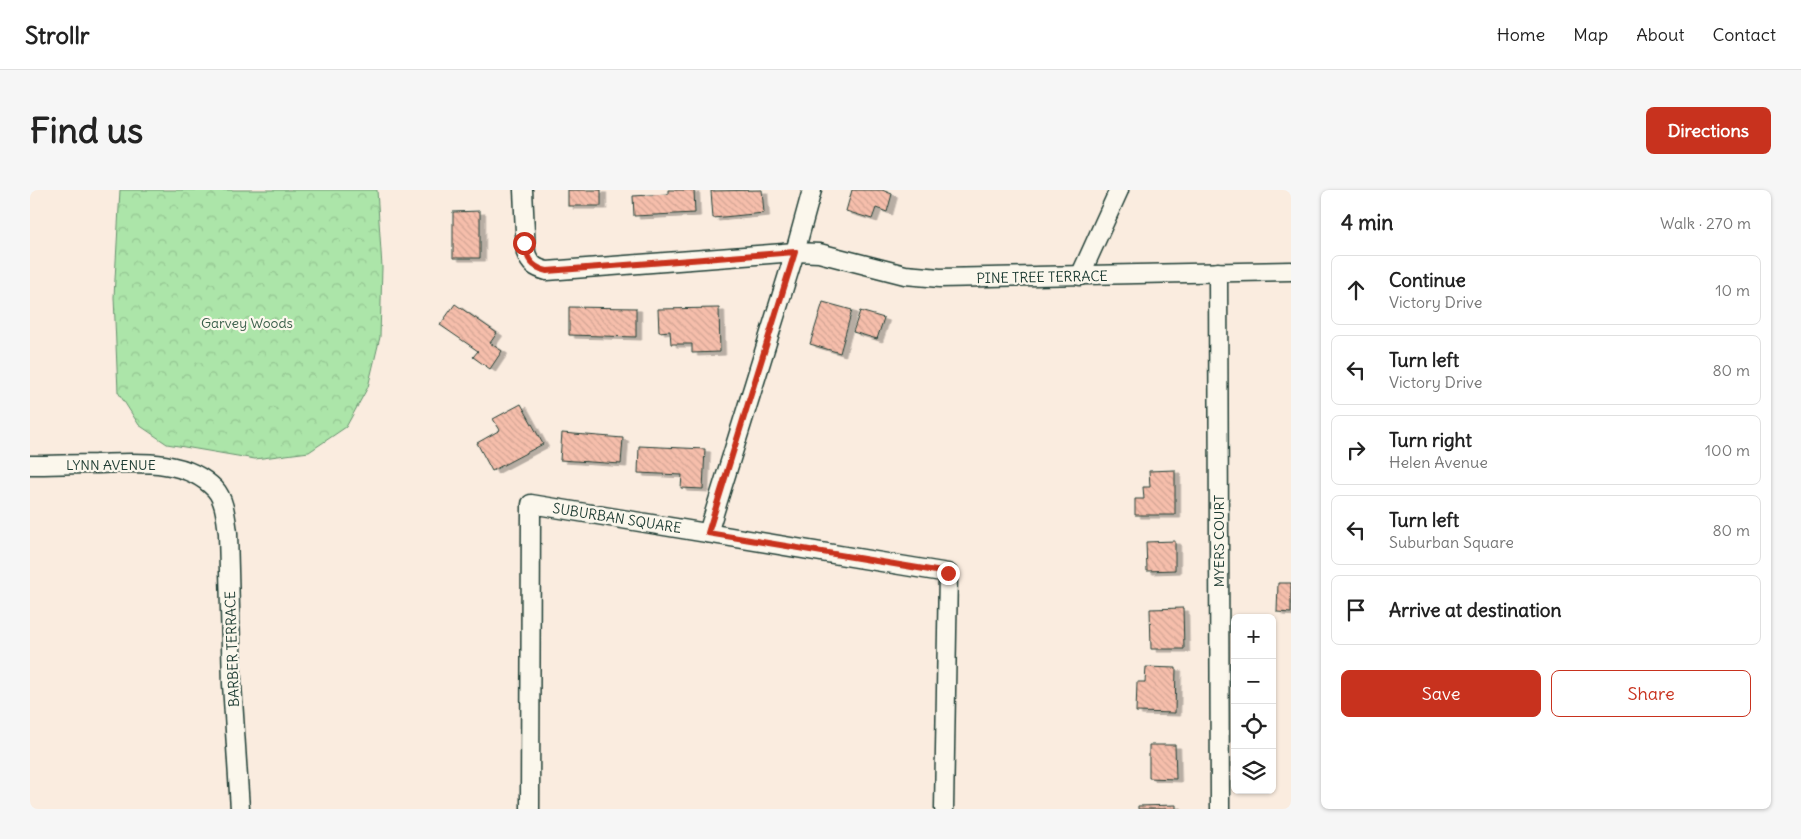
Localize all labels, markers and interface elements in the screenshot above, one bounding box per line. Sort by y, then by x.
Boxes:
text: Strollr [25,20,90,50]
text: Home [1497,23,1545,46]
text: Map [1573,23,1608,46]
text: About [1636,23,1684,46]
text: Contact [1712,23,1776,46]
button: Directions [1646,107,1771,154]
text: Find us [30,108,143,152]
text: 4 min [1341,209,1393,236]
text: Walk · 270 m [1660,213,1751,233]
route start [513,232,536,255]
street label: PINE TREE TERRACE [976,267,1108,287]
text: Continue [1389,268,1466,292]
icon: ahead [1342,276,1370,304]
text: 10 m [1715,280,1750,300]
text: Victory Drive [1389,292,1482,312]
park label: Garvey Woods [201,314,293,332]
text: Turn left [1389,348,1459,372]
icon: left [1342,356,1370,384]
text: 80 m [1712,360,1750,380]
text: Victory Drive [1389,372,1482,392]
text: Turn right [1389,428,1472,452]
icon: right [1342,436,1370,464]
text: 100 m [1705,440,1750,460]
text: Helen Avenue [1389,452,1488,472]
street label: LYNN AVENUE [66,456,156,474]
street label: MYERS COURT [1210,495,1228,587]
street label: SUBURBAN SQUARE [551,499,683,537]
text: Turn left [1389,508,1459,532]
icon: left [1342,516,1370,544]
text: 80 m [1712,520,1750,540]
text: Suburban Square [1389,532,1514,552]
route end [937,562,960,585]
street label: BARBER TERRACE [221,591,243,707]
icon: arrive [1342,596,1370,624]
text: Arrive at destination [1389,598,1562,622]
map controls [1231,614,1276,794]
button: + [1231,614,1276,659]
button: − [1231,659,1276,704]
button: Save [1341,670,1541,717]
button: Share [1551,670,1751,717]
button: locate [1231,704,1276,749]
button: layers [1231,749,1276,794]

